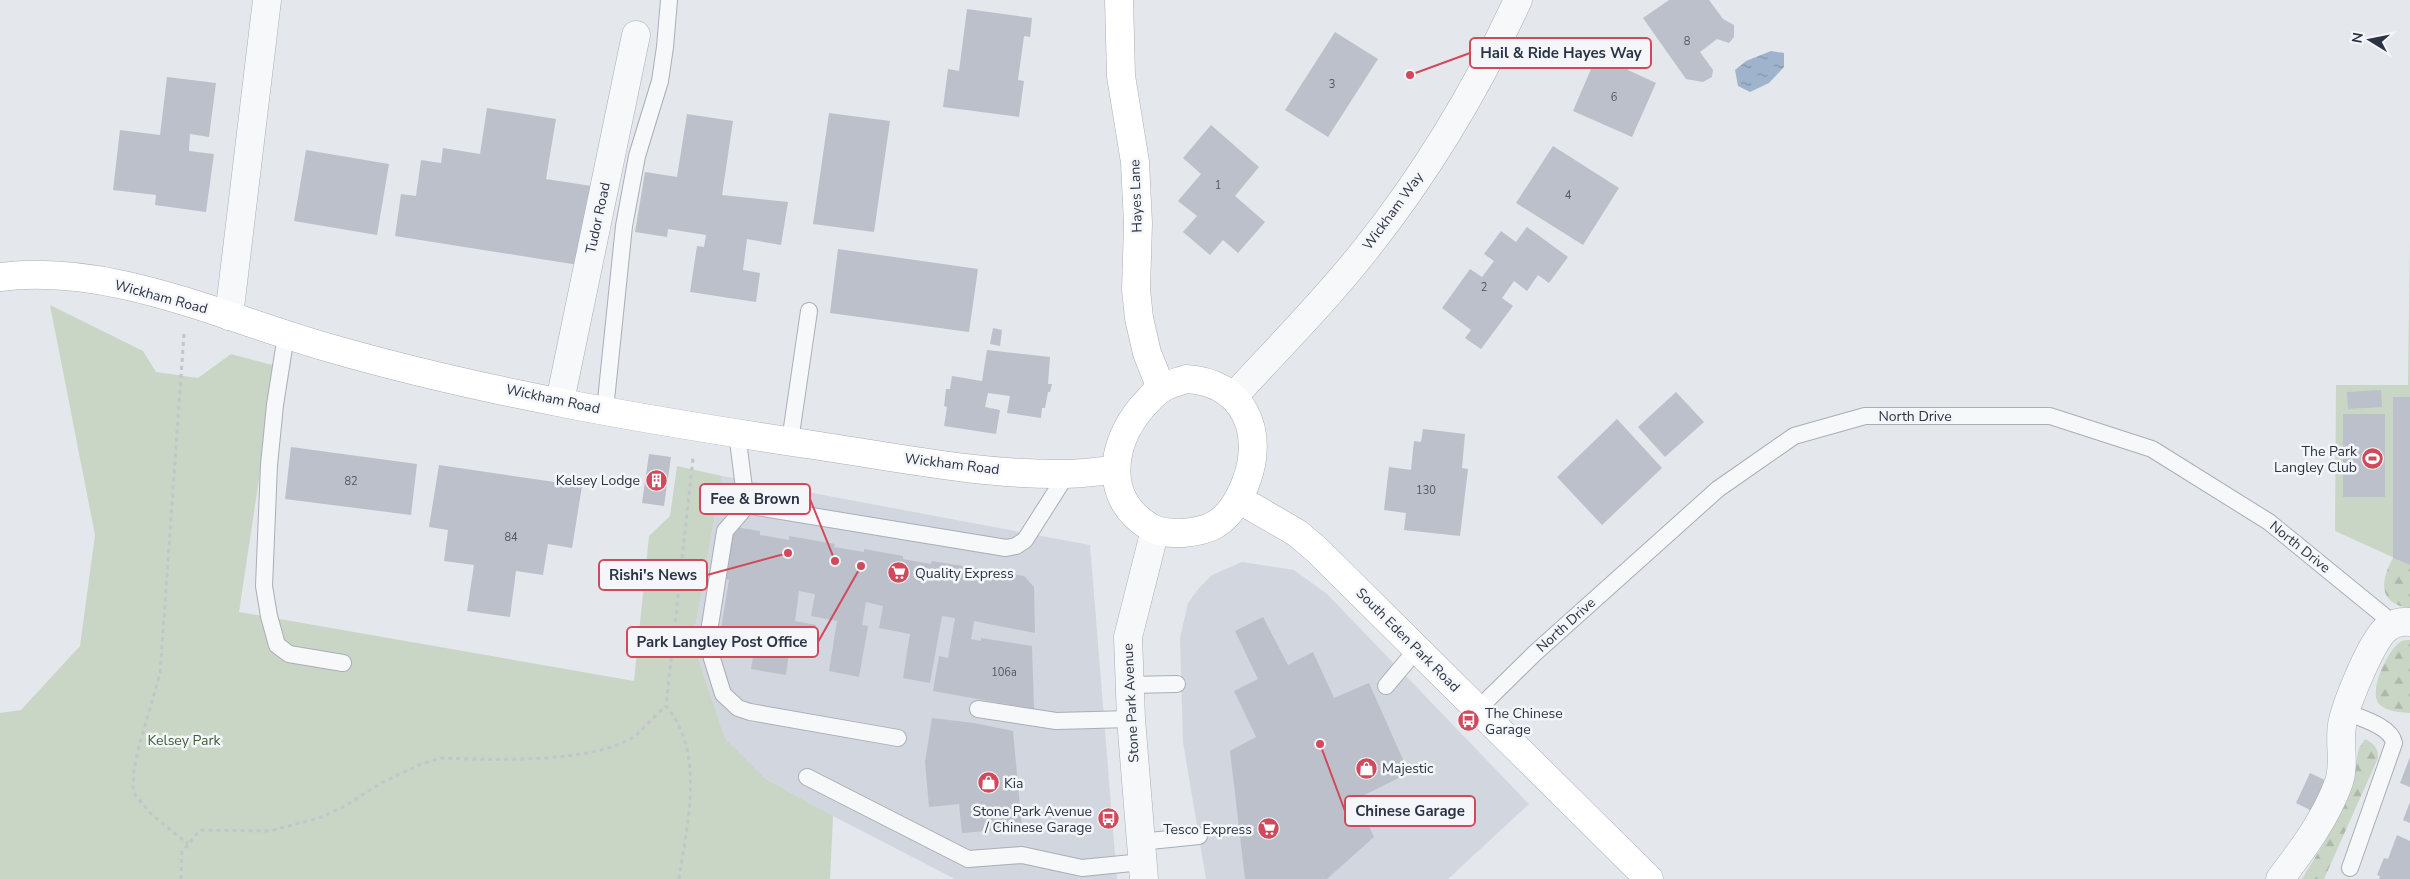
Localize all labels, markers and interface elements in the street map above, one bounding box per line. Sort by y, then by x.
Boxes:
north arrow [2345,15,2395,65]
text: N [2347,31,2368,45]
house number: 8 [1684,34,1691,49]
callout: Hail & Ride Hayes Way [1470,38,1651,68]
text: Hail & Ride Hayes Way [1480,43,1642,63]
house number: 3 [1329,77,1335,92]
house number: 6 [1611,90,1618,105]
street label: Hayes Lane [1125,159,1147,233]
street label: Wickham Way [1358,167,1428,254]
house number: 1 [1215,178,1221,193]
street label: Tudor Road [581,181,615,255]
house number: 4 [1565,188,1572,203]
street label: Wickham Road [112,275,210,319]
house number: 2 [1481,280,1487,295]
street label: Wickham Road [504,380,602,418]
street label: North Drive [1878,407,1952,426]
place label: The Park Langley Club [2274,442,2358,477]
sports icon: The Park Langley Club [2361,447,2385,471]
street label: Wickham Road [903,449,1001,479]
building icon: Kelsey Lodge [644,468,668,492]
place label: Kelsey Lodge [556,471,640,490]
house number: 82 [344,474,358,489]
house number: 130 [1416,483,1436,498]
callout: Fee & Brown [700,484,810,514]
text: Fee & Brown [710,489,800,509]
street label: North Drive [2266,517,2334,577]
house number: 84 [504,530,518,545]
callout: Rishi's News [599,560,707,590]
supermarket icon: Quality Express [887,561,911,585]
place label: Quality Express [915,564,1014,583]
text: Rishi's News [609,565,697,585]
street label: South Eden Park Road [1352,584,1464,696]
street label: North Drive [1532,593,1600,657]
callout: Park Langley Post Office [627,627,818,657]
text: Park Langley Post Office [637,632,807,652]
street label: Stone Park Avenue [1118,643,1144,763]
house number: 106a [991,665,1017,680]
place label: The Chinese Garage [1485,704,1563,739]
bus stop icon: The Chinese Garage [1457,709,1481,733]
park label: Kelsey Park [148,731,221,750]
shop icon: Majestic [1354,756,1378,780]
place label: Majestic [1382,759,1434,778]
shop icon: Kia [976,771,1000,795]
place label: Kia [1004,774,1023,793]
callout: Chinese Garage [1345,796,1475,826]
text: Chinese Garage [1355,801,1465,821]
place label: Stone Park Avenue / Chinese Garage [973,802,1092,837]
bus stop icon: Stone Park Avenue / Chinese Garage [1096,807,1120,831]
supermarket icon: Tesco Express [1256,817,1280,841]
place label: Tesco Express [1163,820,1252,839]

